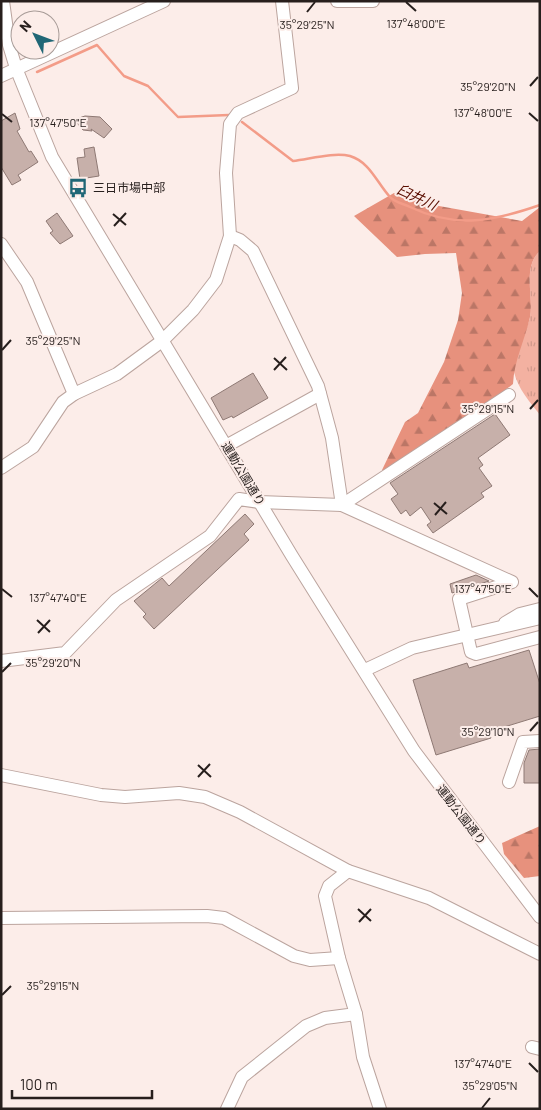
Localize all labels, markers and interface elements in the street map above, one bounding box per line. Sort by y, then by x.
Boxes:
north arrow [10,10,60,60]
text: 137°48'00"E [386,16,446,30]
text: N [16,17,34,35]
text: 35°29'25"N [279,17,335,31]
text: 35°29'20"N [460,79,516,93]
text: 137°48'00"E [453,105,513,119]
text: 137°47'50"E [29,115,87,129]
bus stop icon: 三日市場中部 [67,177,89,199]
place label: 三日市場中部 [93,180,165,194]
water label: 臼井川 [395,180,442,214]
text: 35°29'25"N [25,333,81,347]
text: 35°29'15"N [462,401,514,415]
street label: 運動公園通り [219,439,268,508]
text: 137°47'50"E [454,581,512,595]
text: 137°47'40"E [29,590,87,604]
text: 35°29'20"N [25,655,81,669]
text: 35°29'10"N [461,724,515,738]
street label: 運動公園通り [434,782,489,847]
text: 35°29'15"N [27,978,79,992]
text: 137°47'40"E [454,1056,512,1070]
scale bar [12,1068,152,1100]
text: 100 m [20,1075,58,1093]
text: 35°29'05"N [462,1078,518,1092]

